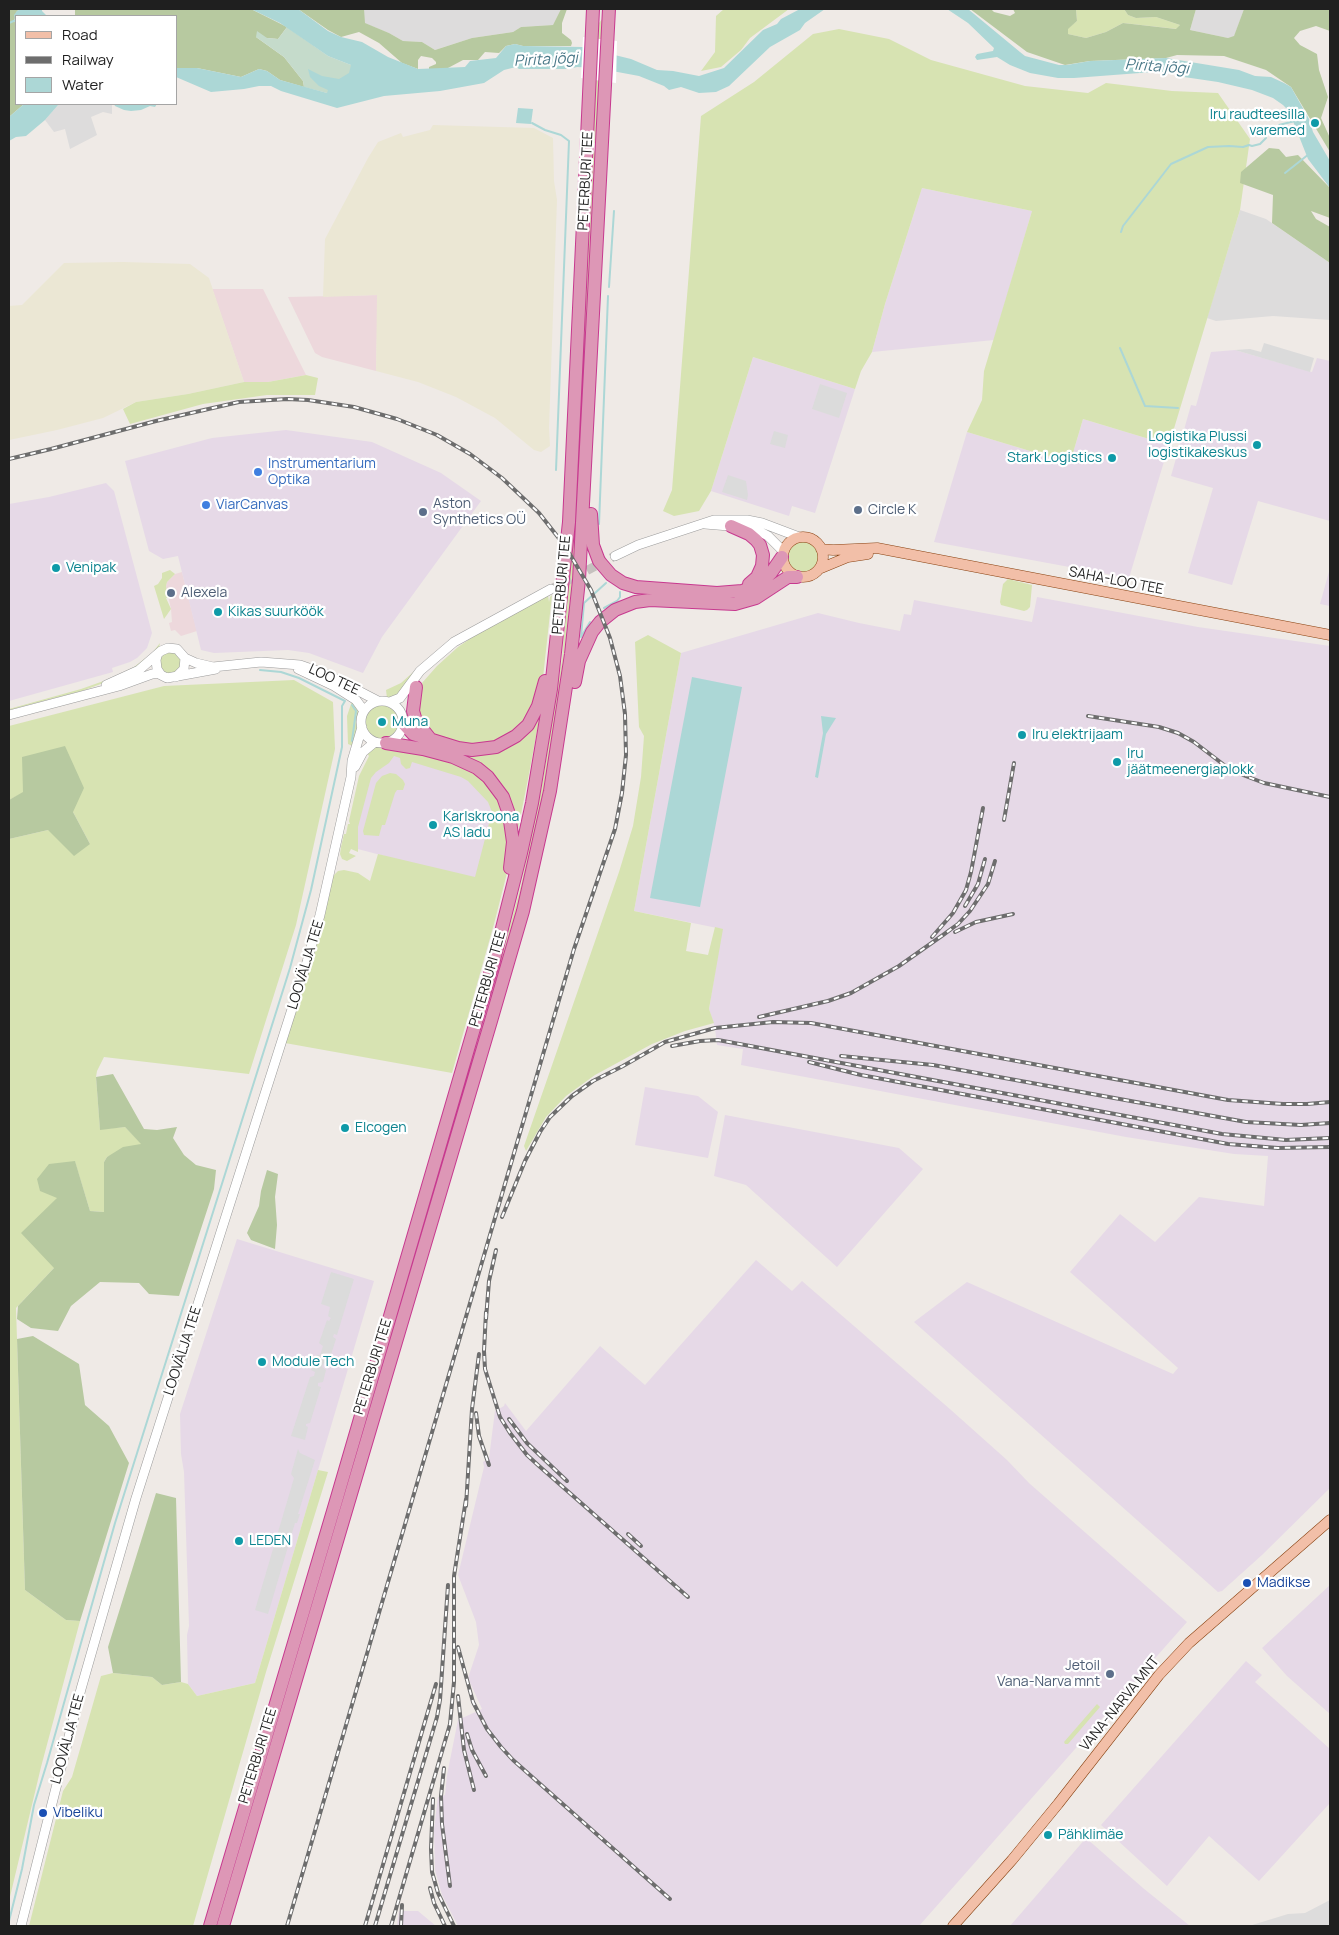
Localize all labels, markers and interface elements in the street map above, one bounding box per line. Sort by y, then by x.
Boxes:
legend [15,15,178,105]
text: Road [62,24,98,45]
text: Railway [62,49,114,70]
water label: Pirita jõgi [514,49,578,71]
water label: Pirita jõgi [1125,56,1189,78]
text: Water [62,74,104,95]
place label: Iru raudteesilla varemed [1210,107,1305,140]
marker: Iru raudteesilla varemed [1309,117,1321,129]
street label: PETERBURI TEE [575,131,597,231]
place label: Logistika Plussi logistikakeskus [1148,429,1247,462]
marker: Logistika Plussi logistikakeskus [1251,439,1263,451]
place label: Stark Logistics [1007,450,1102,466]
marker: Stark Logistics [1106,452,1118,464]
place label: Instrumentarium Optika [268,456,376,488]
marker: Instrumentarium Optika [252,466,264,478]
place label: Aston Synthetics OÜ [433,496,526,528]
place label: ViarCanvas [216,497,288,513]
marker: ViarCanvas [200,499,212,511]
place label: Circle K [868,502,916,518]
marker: Circle K [852,504,864,516]
marker: Aston Synthetics OÜ [417,506,429,518]
street label: PETERBURI TEE [549,535,575,635]
place label: Venipak [66,560,116,576]
marker: Venipak [50,562,62,574]
street label: SAHA-LOO TEE [1067,564,1165,598]
place label: Alexela [181,585,227,601]
marker: Alexela [165,587,177,599]
place label: Kikas suurköök [228,604,324,620]
marker: Kikas suurköök [212,606,224,618]
street label: LOO TEE [306,661,362,699]
place label: Muna [392,714,428,730]
marker: Muna [376,716,388,728]
place label: Iru elektrijaam [1032,727,1123,743]
marker: Iru elektrijaam [1016,729,1028,741]
place label: Iru jäätmeenergiaplokk [1127,746,1254,779]
marker: Iru jäätmeenergiaplokk [1111,756,1123,768]
place label: Karlskroona AS ladu [443,809,519,842]
marker: Karlskroona AS ladu [427,819,439,831]
street label: LOOVÄLJA TEE [284,918,328,1012]
street label: PETERBURI TEE [466,929,510,1029]
place label: Elcogen [355,1120,407,1136]
marker: Elcogen [339,1122,351,1134]
street label: LOOVÄLJA TEE [161,1304,205,1398]
street label: PETERBURI TEE [350,1317,396,1417]
place label: Module Tech [272,1354,354,1370]
marker: Module Tech [256,1356,268,1368]
place label: LEDEN [249,1533,291,1549]
marker: LEDEN [233,1535,245,1547]
place label: Madikse [1257,1575,1310,1591]
marker: Madikse [1241,1577,1253,1589]
street label: VANA-NARVA MNT [1077,1653,1163,1755]
place label: Jetoil Vana-Narva mnt [997,1658,1100,1690]
marker: Jetoil Vana-Narva mnt [1104,1668,1116,1680]
street label: LOOVÄLJA TEE [48,1692,88,1786]
street label: PETERBURI TEE [235,1706,281,1806]
place label: Vibeliku [53,1805,103,1821]
marker: Vibeliku [37,1807,49,1819]
place label: Pähklimäe [1058,1827,1124,1843]
marker: Pähklimäe [1042,1829,1054,1841]

